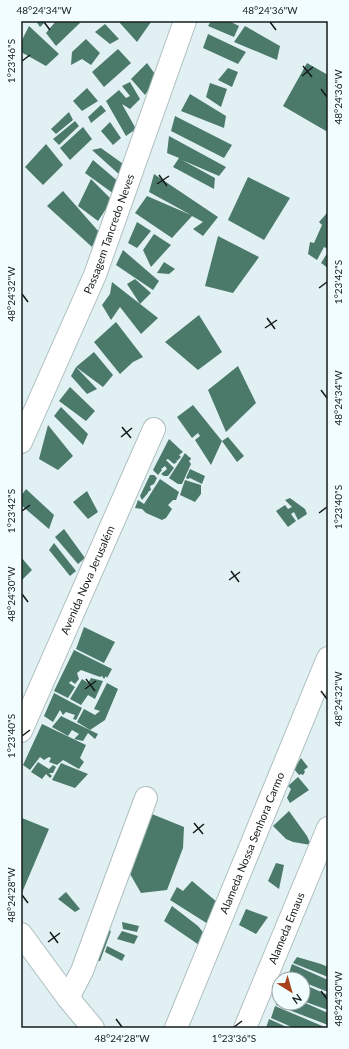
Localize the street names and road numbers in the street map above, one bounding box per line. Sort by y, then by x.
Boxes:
street label: Passagem Tancredo Neves [80,172,136,296]
street label: Avenida Nova Jerusalém [57,523,117,636]
street label: Alameda Nossa Senhora Carmo [217,770,286,916]
street label: Alameda Emaus [265,890,307,966]

